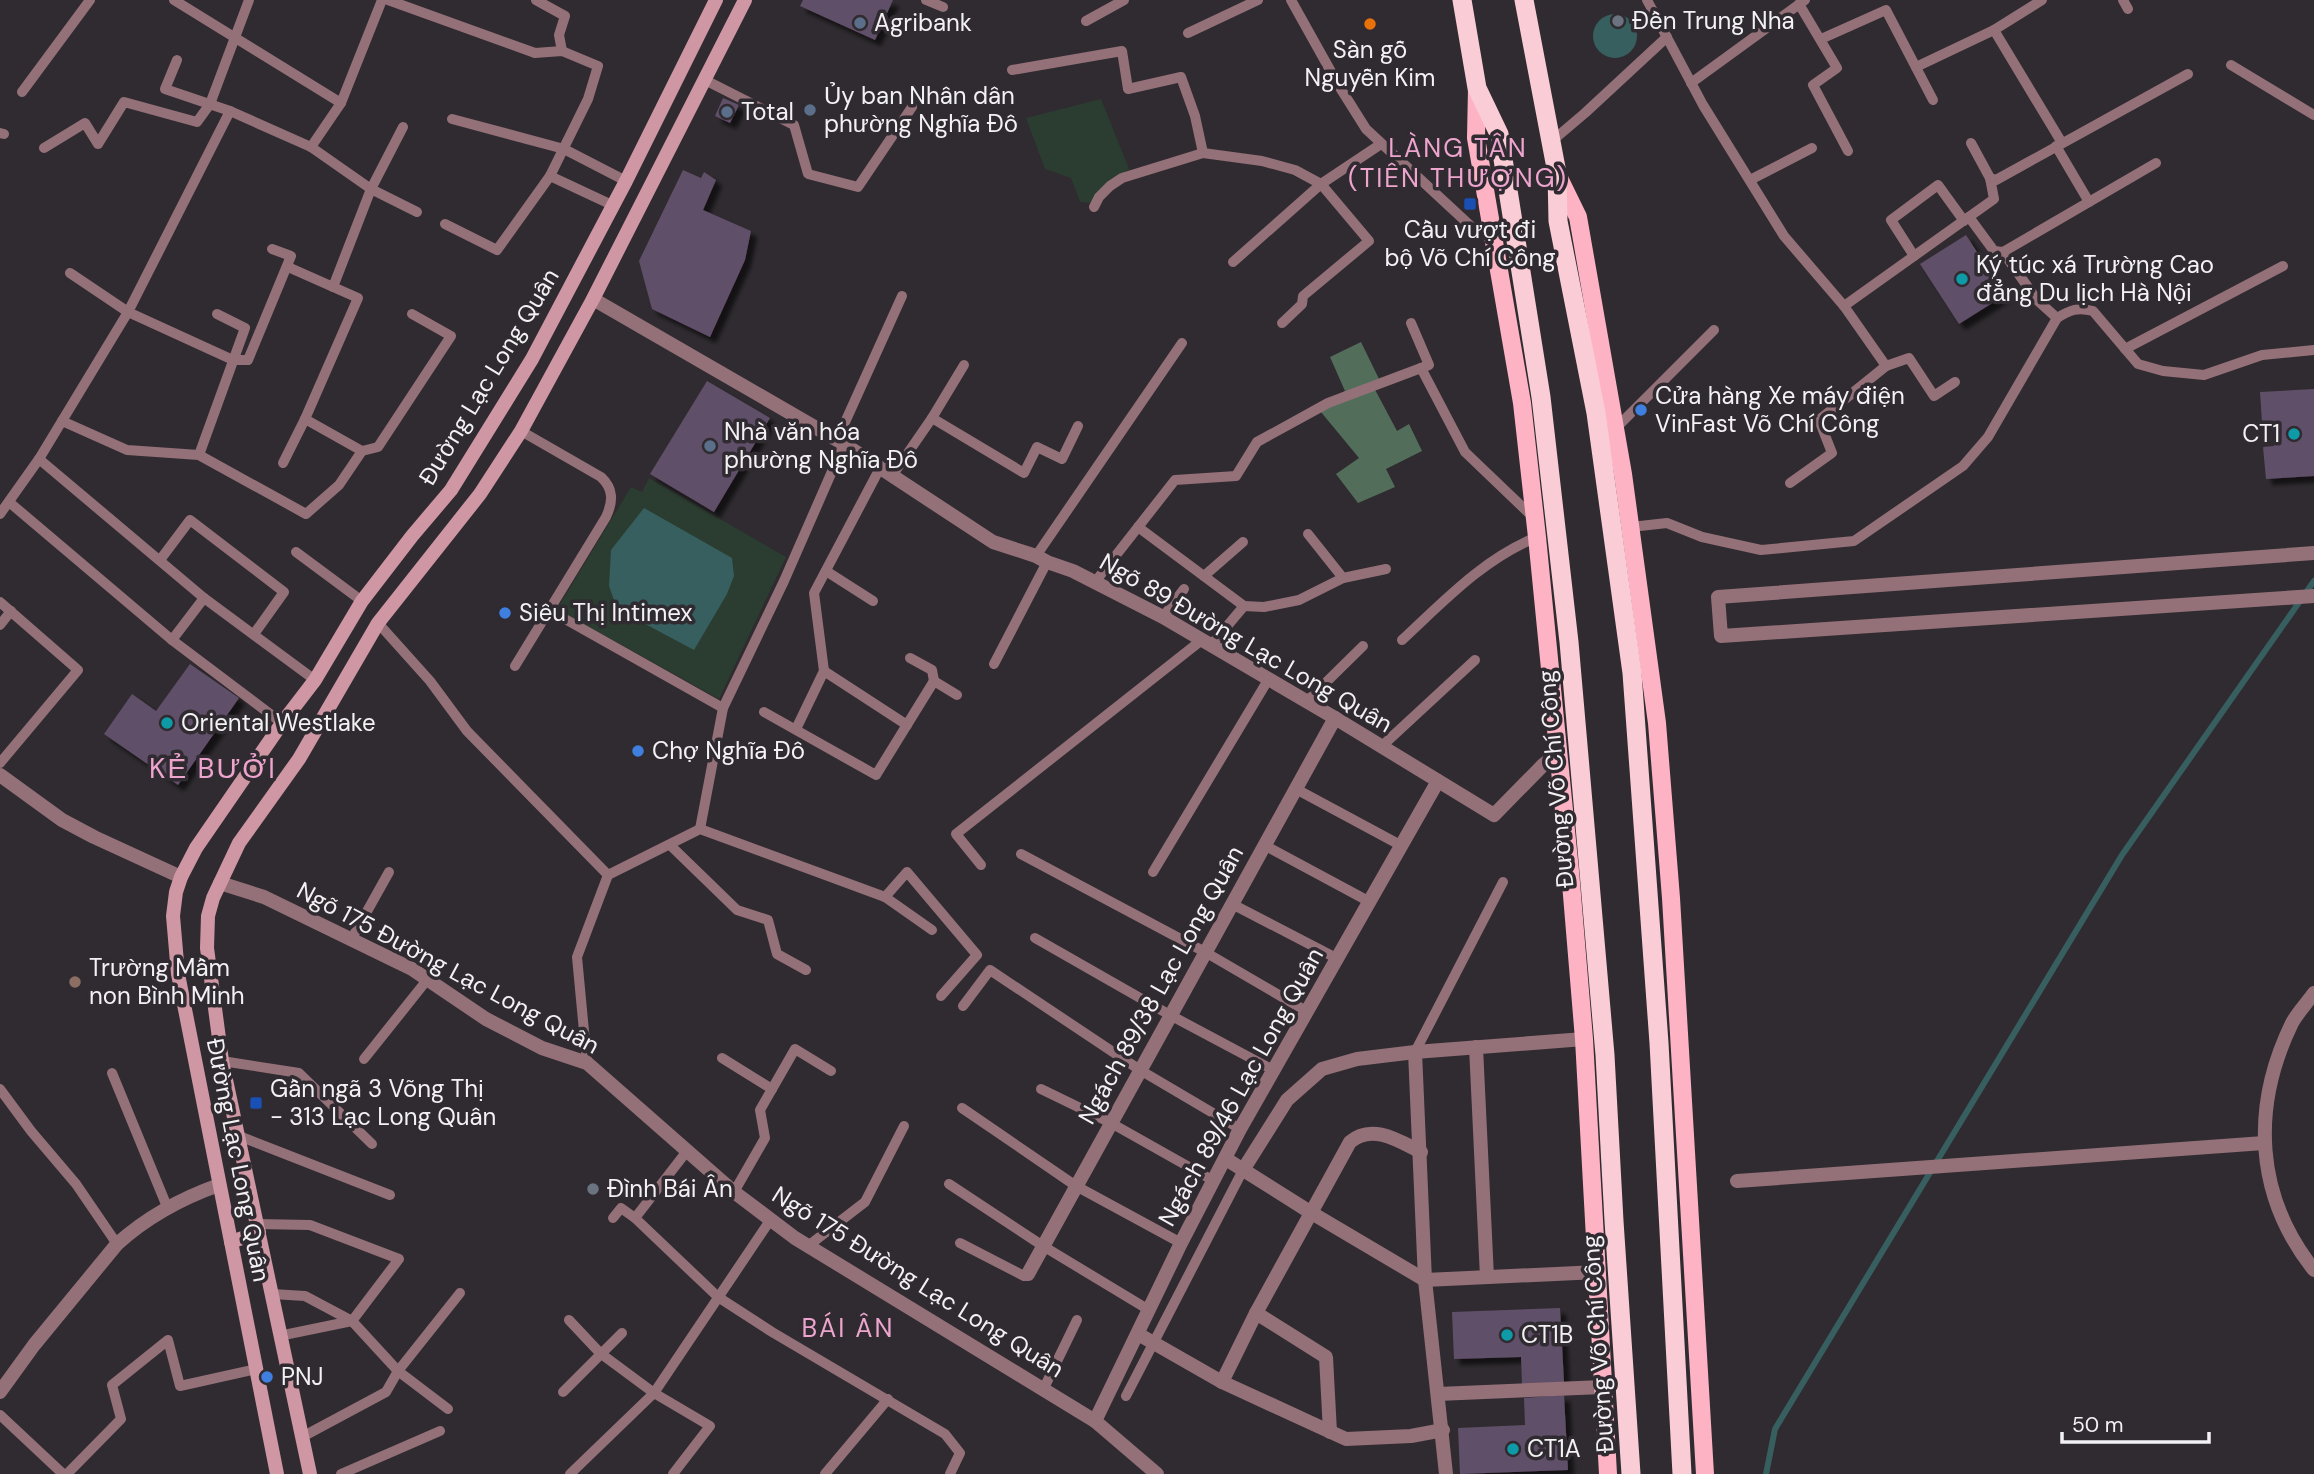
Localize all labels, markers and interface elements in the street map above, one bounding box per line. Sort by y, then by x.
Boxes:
place label: Đền Trung Nha [1632,5,1795,36]
place label: Agribank [874,7,972,38]
marker: Đền Trung Nha [1610,13,1626,29]
marker: Agribank [852,15,868,31]
marker: Sàn gỗ Nguyễn Kim [1362,16,1378,32]
place label: Sàn gỗ Nguyễn Kim [1305,34,1435,93]
place label: Ủy ban Nhân dân phường Nghĩa Đô [824,80,1018,139]
place label: Total [741,96,794,127]
marker: Ủy ban Nhân dân phường Nghĩa Đô [802,102,818,118]
marker: Total [719,104,735,120]
district label: LÀNG TÂN (TIÊN THƯỢNG) [1348,131,1568,195]
marker: Cầu vượt đi bộ Võ Chí Công [1462,196,1478,212]
place label: Cầu vượt đi bộ Võ Chí Công [1384,214,1556,273]
place label: Ký túc xá Trường Cao đẳng Du lịch Hà Nội [1976,249,2214,308]
street label: Đường Lạc Long Quân [412,263,566,491]
marker: Ký túc xá Trường Cao đẳng Du lịch Hà Nội [1954,271,1970,287]
place label: Cửa hàng Xe máy điện VinFast Võ Chí Công [1655,380,1905,439]
marker: Cửa hàng Xe máy điện VinFast Võ Chí Công [1633,402,1649,418]
place label: Nhà văn hóa phường Nghĩa Đô [724,416,918,475]
place label: CT1 [2242,418,2280,449]
marker: CT1 [2286,426,2302,442]
marker: Nhà văn hóa phường Nghĩa Đô [702,438,718,454]
street label: Ngõ 89 Đường Lạc Long Quân [1094,546,1398,739]
place label: Siêu Thị Intimex [519,597,692,628]
marker: Siêu Thị Intimex [497,605,513,621]
street label: Đường Võ Chí Công [1531,669,1580,889]
place label: Oriental Westlake [181,707,376,738]
marker: Oriental Westlake [159,715,175,731]
place label: Chợ Nghĩa Đô [652,735,805,766]
marker: Chợ Nghĩa Đô [630,743,646,759]
district label: KẺ BƯỞI [149,750,277,787]
street label: Ngách 89/38 Lạc Long Quân [1071,840,1250,1129]
street label: Ngõ 175 Đường Lạc Long Quân [292,874,605,1061]
street label: Ngách 89/46 Lạc Long Quân [1151,942,1330,1231]
place label: Trường Mầm non Bình Minh [89,952,244,1011]
marker: Trường Mầm non Bình Minh [67,974,83,990]
street label: Đường Lạc Long Quân [200,1035,277,1284]
place label: Gần ngã 3 Võng Thị - 313 Lạc Long Quân [270,1073,496,1132]
marker: Gần ngã 3 Võng Thị - 313 Lạc Long Quân [248,1095,264,1111]
place label: Đình Bái Ân [607,1173,733,1204]
street label: Ngõ 175 Đường Lạc Long Quân [767,1179,1070,1384]
marker: Đình Bái Ân [585,1181,601,1197]
street label: Đường Võ Chí Công [1574,1234,1621,1454]
district label: BÁI ÂN [802,1311,894,1345]
place label: CT1B [1521,1319,1573,1350]
marker: CT1B [1499,1327,1515,1343]
place label: PNJ [281,1361,324,1392]
marker: PNJ [259,1369,275,1385]
scale bar [2062,1400,2209,1444]
text: 50 m [2072,1411,2123,1439]
place label: CT1A [1527,1433,1581,1464]
marker: CT1A [1505,1441,1521,1457]

